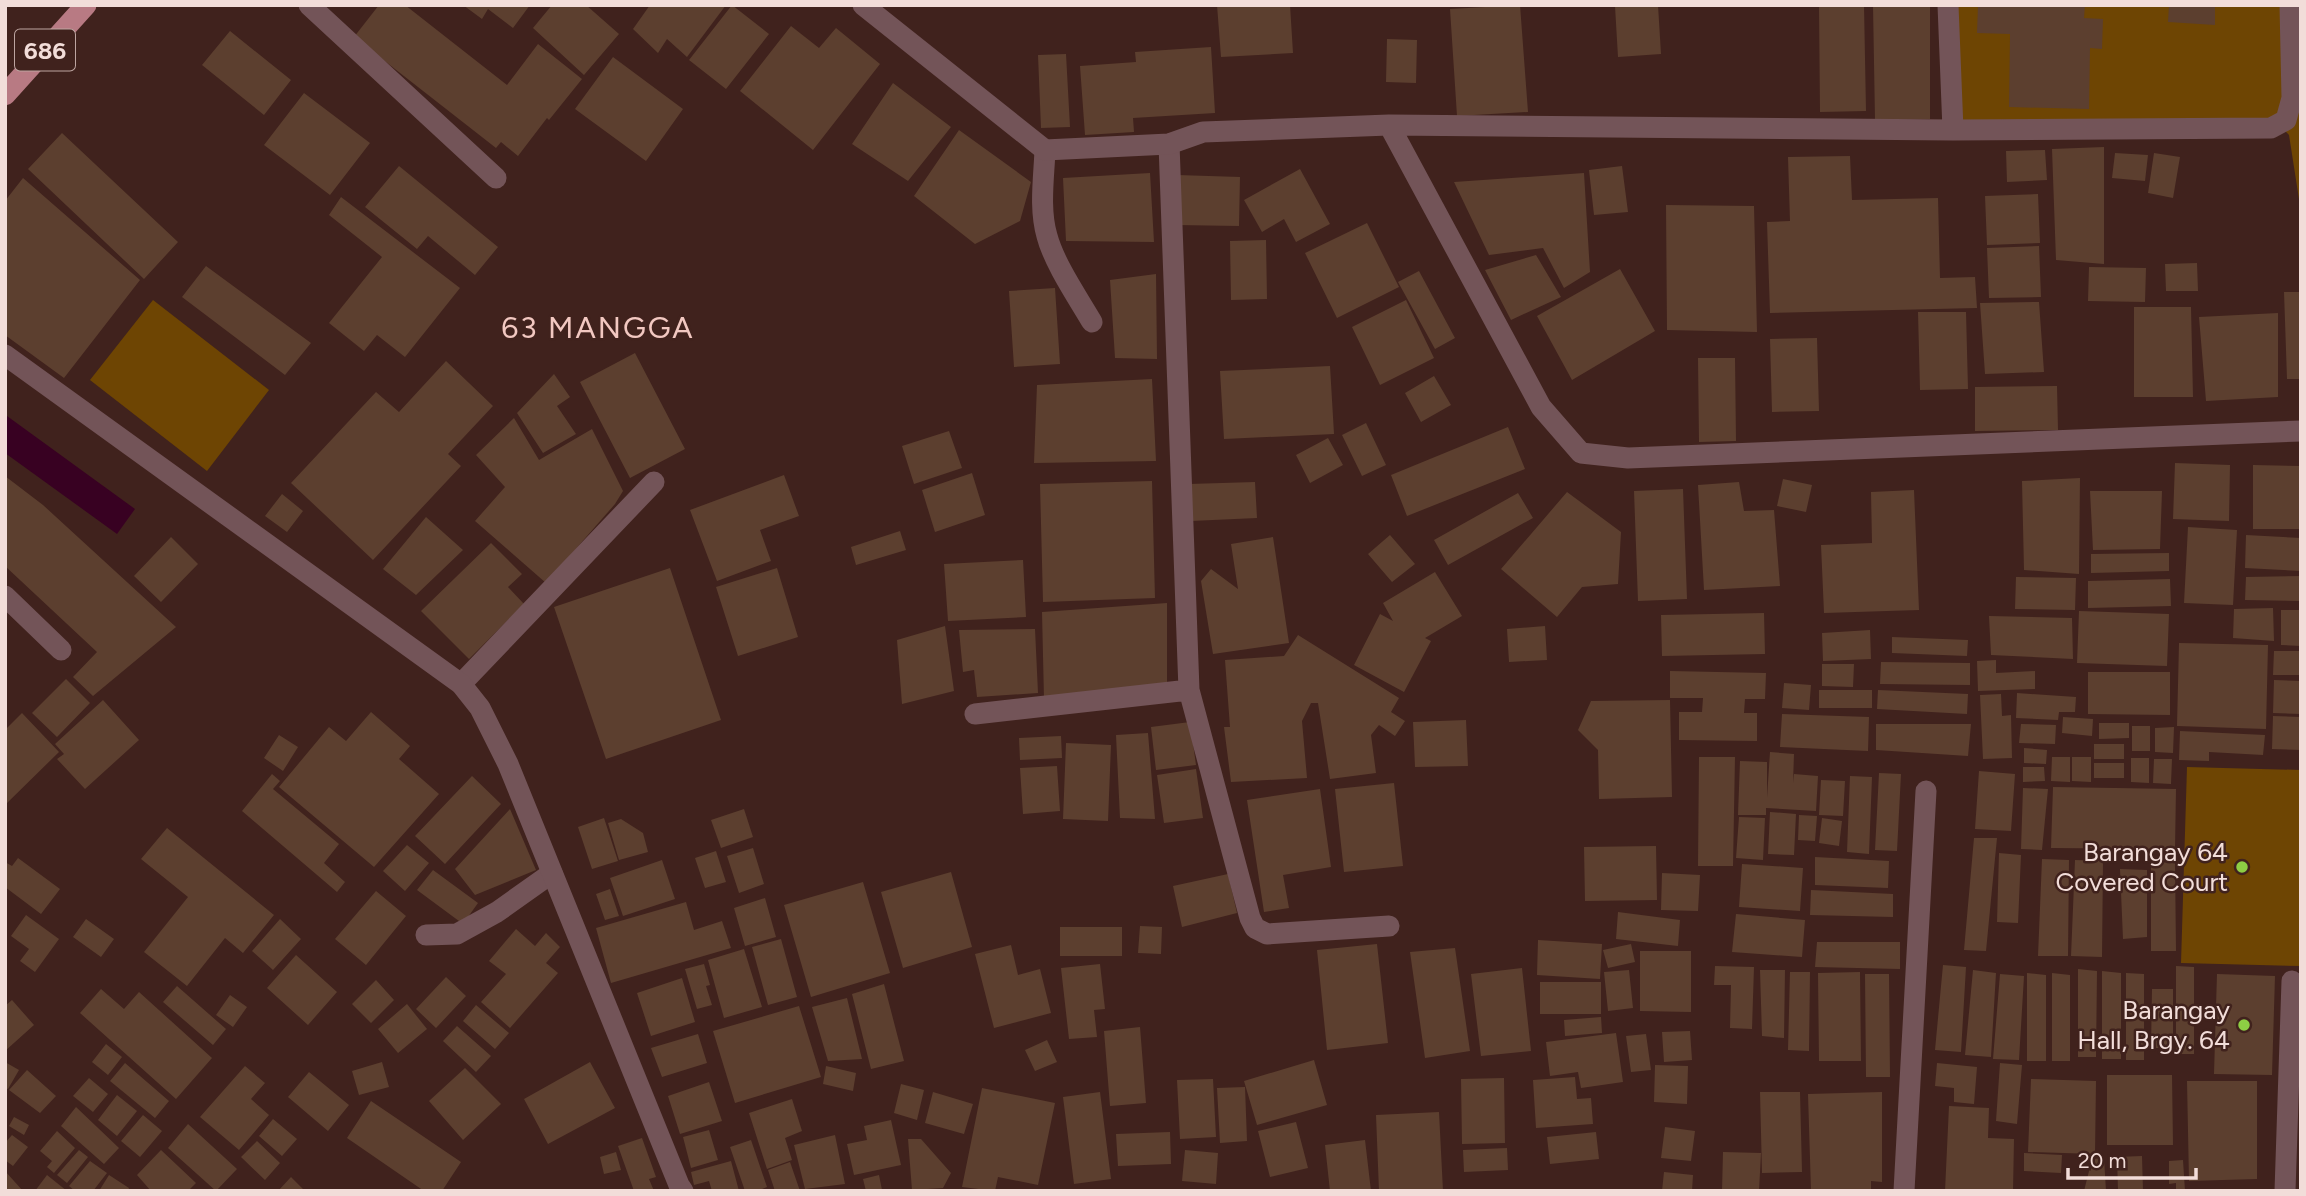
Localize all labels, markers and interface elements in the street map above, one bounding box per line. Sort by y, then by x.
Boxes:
road number: 686 [15,30,75,70]
district label: 63 MANGGA [501,309,695,346]
place label: Barangay 64 Covered Court [2056,836,2228,898]
marker: Barangay 64 Covered Court [2234,859,2250,875]
place label: Barangay Hall, Brgy. 64 [2077,994,2230,1056]
marker: Barangay Hall, Brgy. 64 [2236,1017,2252,1033]
scale bar [2068,1136,2196,1180]
text: 20 m [2078,1148,2126,1173]

